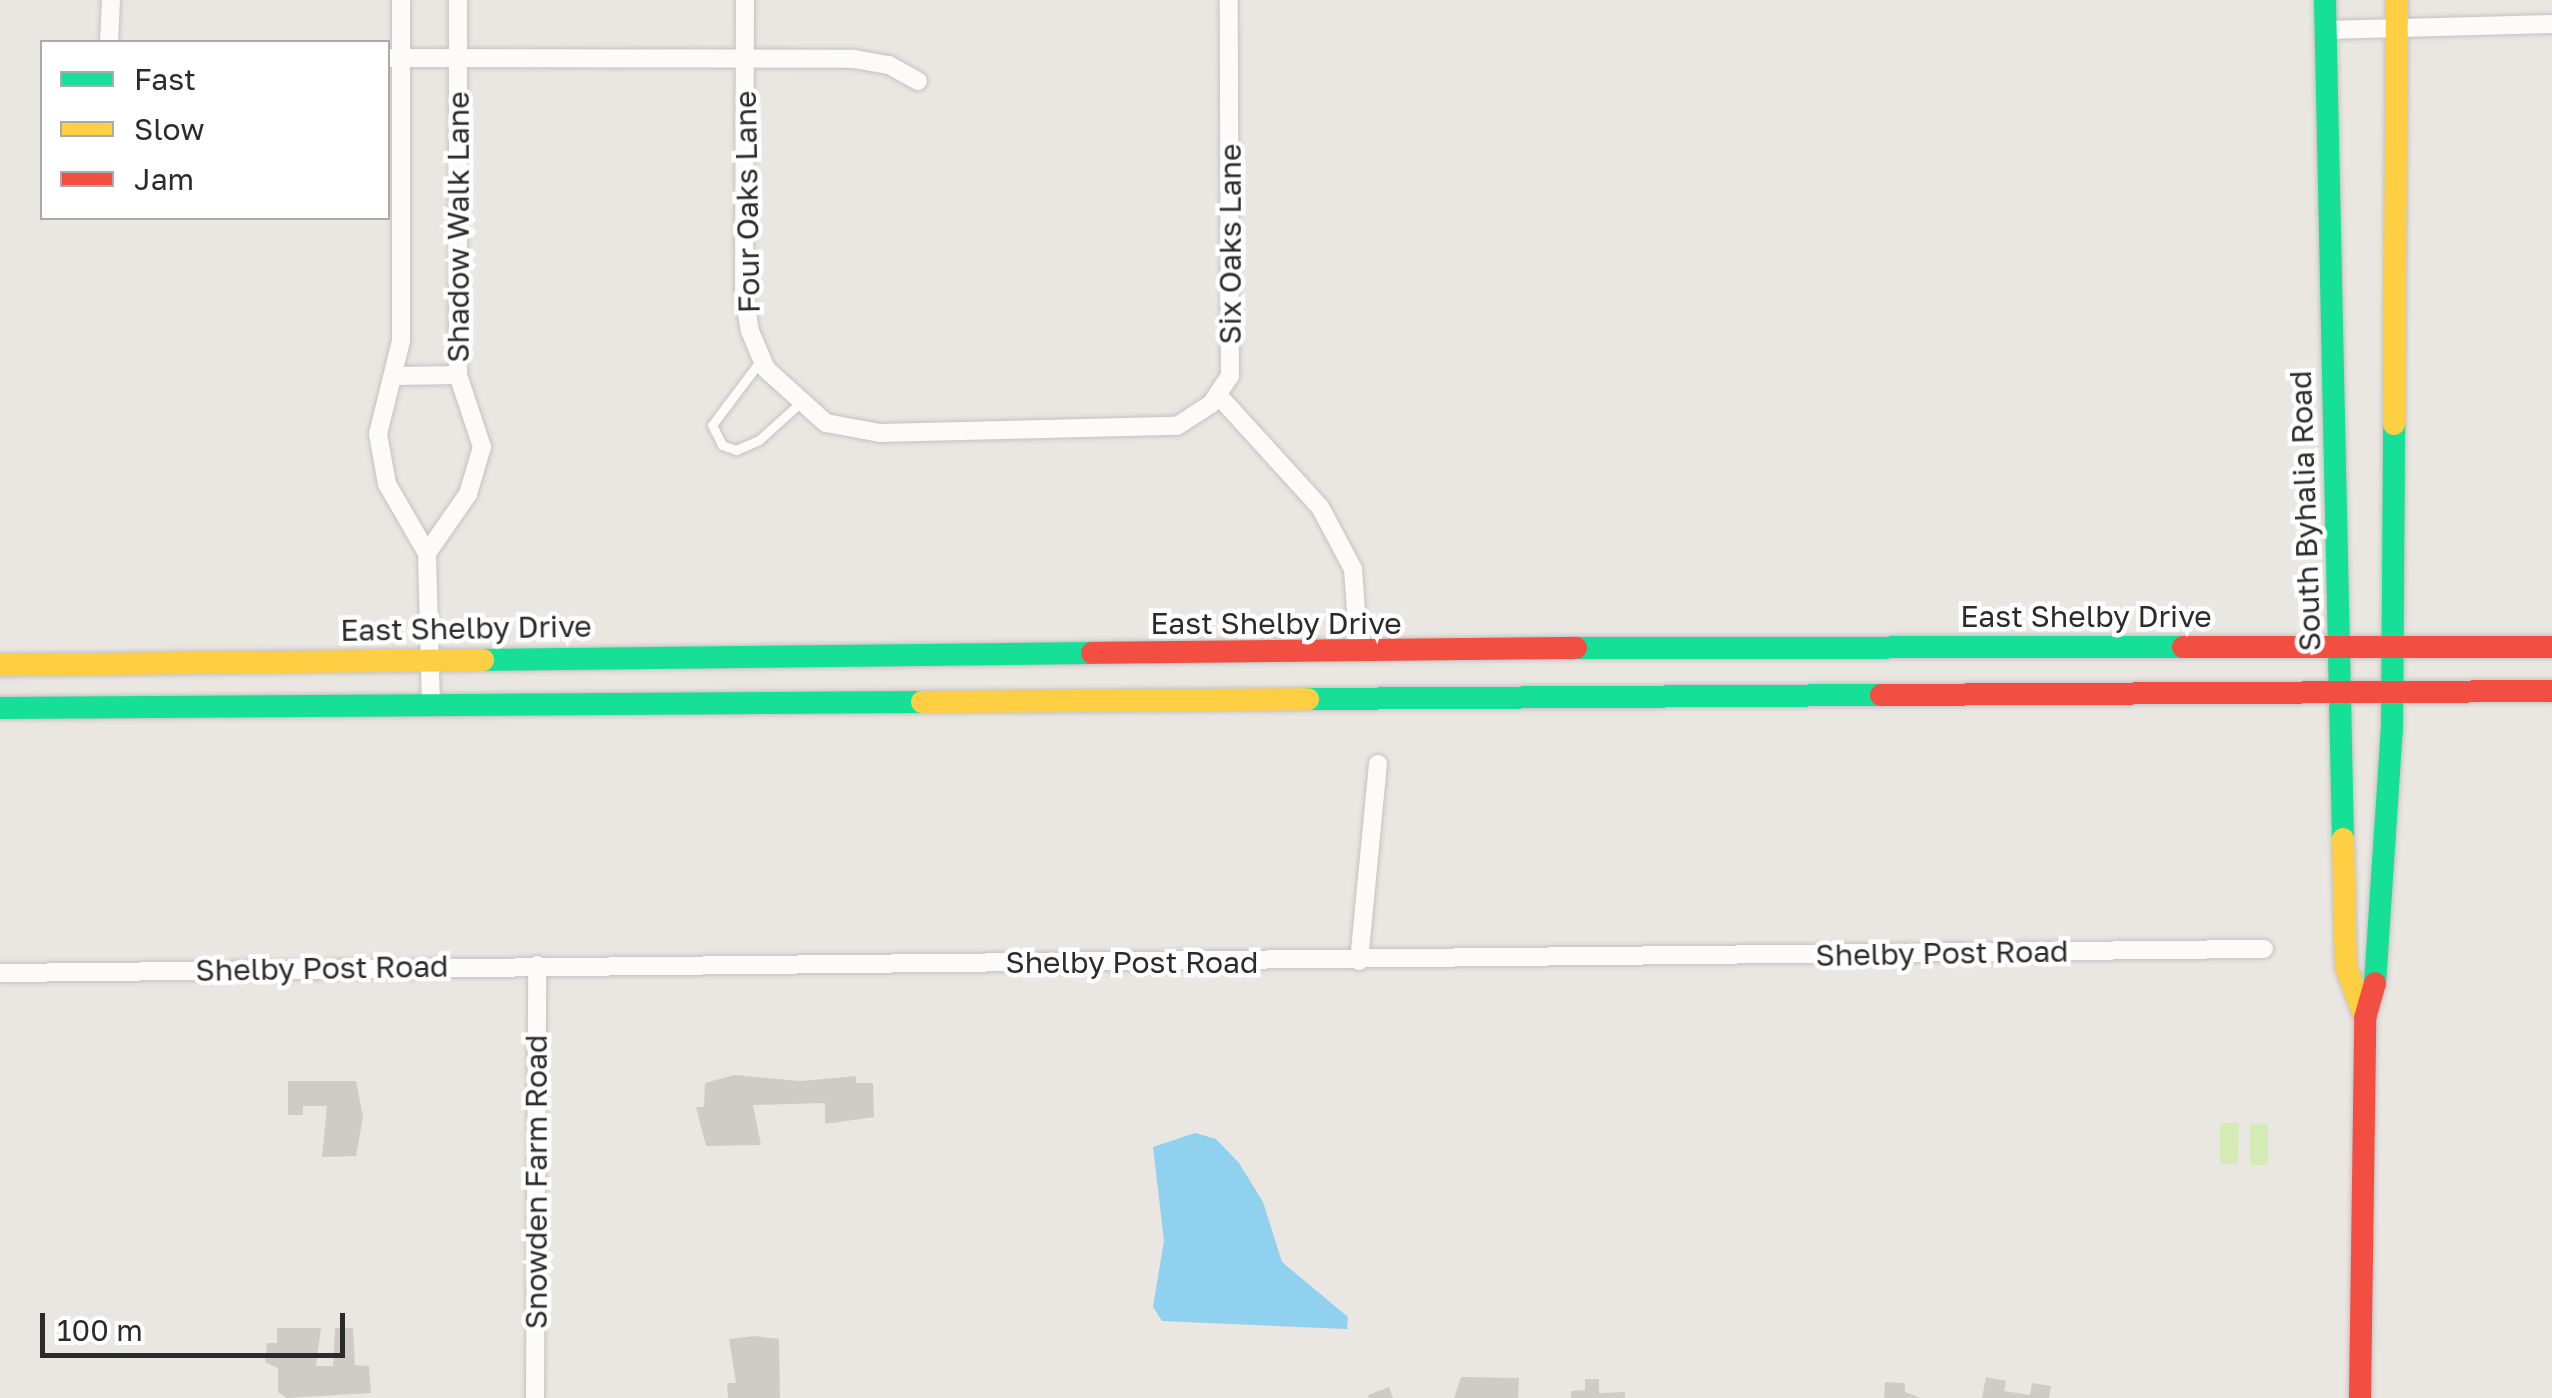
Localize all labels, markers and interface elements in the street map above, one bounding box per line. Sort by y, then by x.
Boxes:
legend [40,40,390,220]
text: Fast [134,61,196,97]
street label: Four Oaks Lane [727,90,767,314]
street label: Shadow Walk Lane [440,91,476,363]
text: Slow [134,111,205,147]
street label: Six Oaks Lane [1212,144,1248,344]
text: Jam [134,161,194,197]
street label: South Byhalia Road [2282,370,2328,652]
street label: East Shelby Drive [1960,598,2212,634]
street label: East Shelby Drive [1150,605,1402,641]
street label: East Shelby Drive [340,608,592,648]
street label: Shelby Post Road [1815,933,2069,973]
street label: Shelby Post Road [1005,944,1259,980]
street label: Shelby Post Road [195,948,449,988]
street label: Snowden Farm Road [518,1035,554,1329]
scale bar [45,1293,350,1355]
text: 100 m [57,1312,143,1348]

